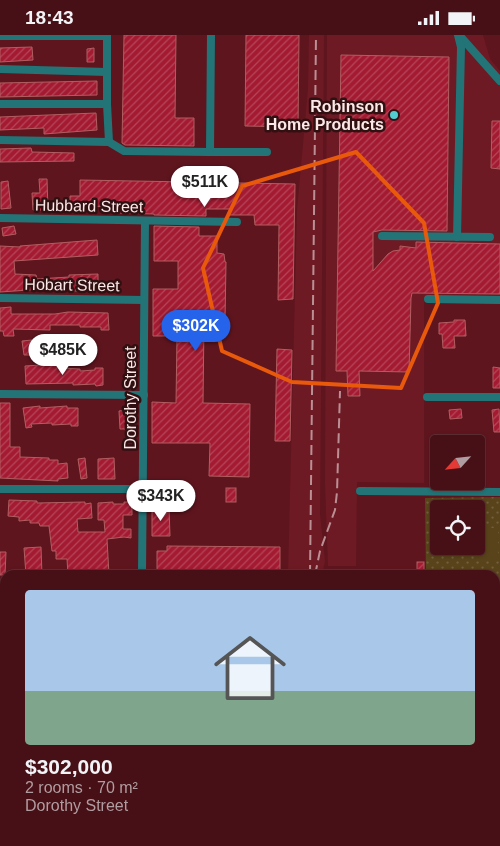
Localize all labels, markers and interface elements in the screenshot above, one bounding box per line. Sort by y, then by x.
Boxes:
text: 18:43 [25,7,74,28]
place label: Robinson Home Products [266,98,384,133]
marker: Robinson Home Products [388,109,400,121]
pin: $511K [170,165,240,208]
text: $511K [182,173,228,190]
street label: Hubbard Street [35,197,144,215]
street label: Hobart Street [24,276,120,294]
pin: $302K [161,309,231,352]
text: $302K [172,317,220,334]
pin: $485K [28,333,98,376]
text: $485K [39,341,87,358]
street label: Dorothy Street [122,346,139,450]
north arrow [430,435,485,490]
map controls [430,435,485,555]
pin: $343K [126,479,196,522]
text: $343K [137,487,185,504]
button: locate [430,500,485,555]
icon: home [205,623,295,713]
text: $302,000 [25,755,113,778]
text: 2 rooms · 70 m² [25,779,138,796]
text: Dorothy Street [25,797,128,814]

